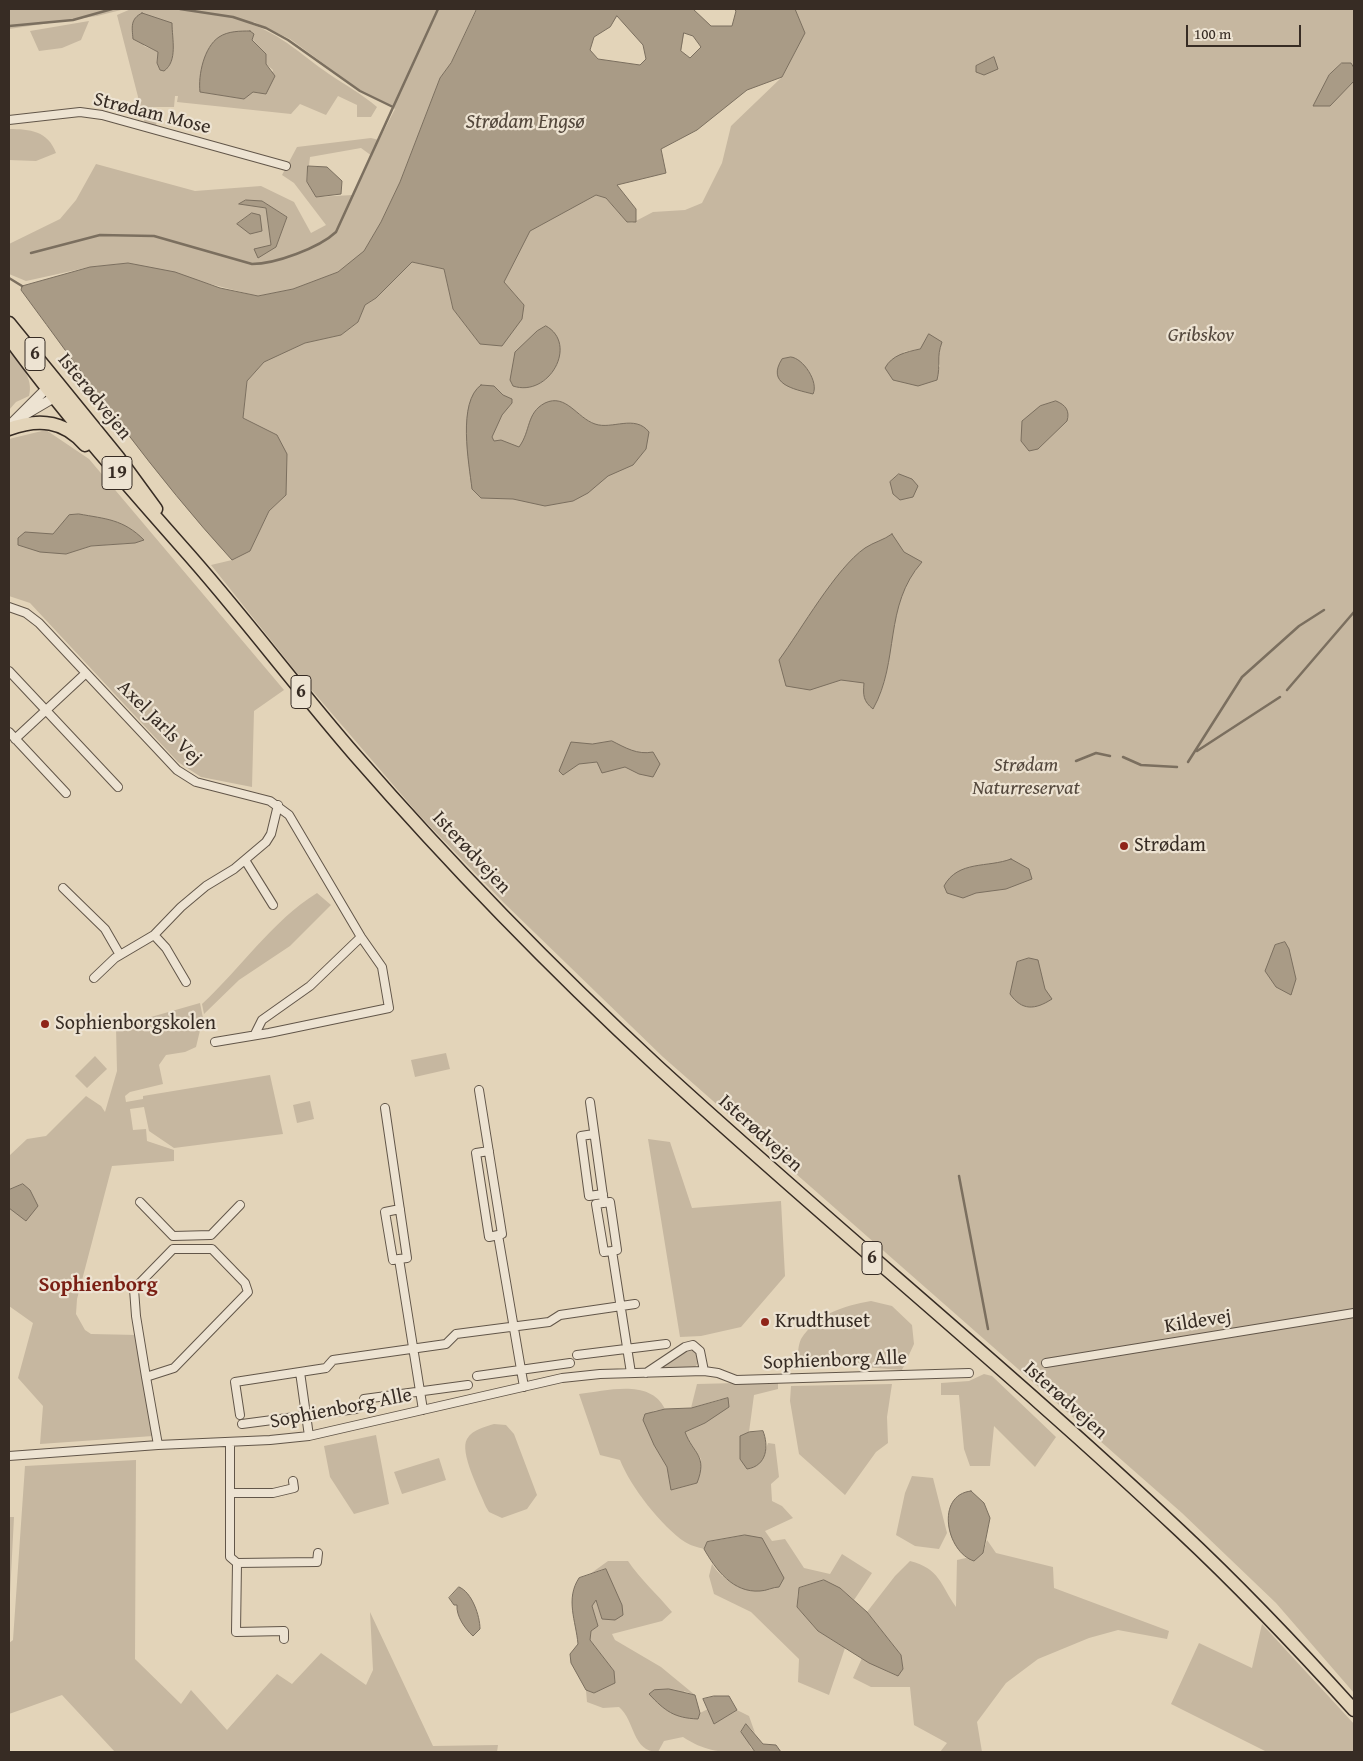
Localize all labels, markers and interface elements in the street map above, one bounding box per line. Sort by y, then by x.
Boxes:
scale bar [1188,15,1303,47]
text: 100 m [1194,23,1231,44]
street label: Strødam Mose [91,88,213,140]
water label: Strødam Engsø [466,110,584,136]
park label: Gribskov [1168,324,1234,348]
road number: 6 [25,338,45,370]
street label: Isterødvejen [52,349,136,445]
road number: 19 [102,456,132,489]
street label: Axel Jarls Vej [112,676,206,770]
road number: 6 [291,676,311,709]
park label: Strødam Naturreservat [972,754,1080,801]
street label: Isterødvejen [427,807,515,899]
place label: Strødam [1134,834,1206,858]
marker: Strødam [1118,840,1130,852]
place label: Sophienborgskolen [55,1012,216,1036]
marker: Sophienborgskolen [39,1018,51,1030]
street label: Isterødvejen [713,1090,807,1178]
road number: 6 [862,1242,882,1274]
district label: Sophienborg [38,1273,158,1299]
street label: Kildevej [1163,1305,1233,1339]
place label: Krudthuset [775,1310,870,1334]
marker: Krudthuset [759,1316,771,1328]
street label: Sophienborg Alle [763,1346,907,1376]
street label: Isterødvejen [1018,1357,1112,1445]
street label: Sophienborg Alle [268,1383,414,1435]

